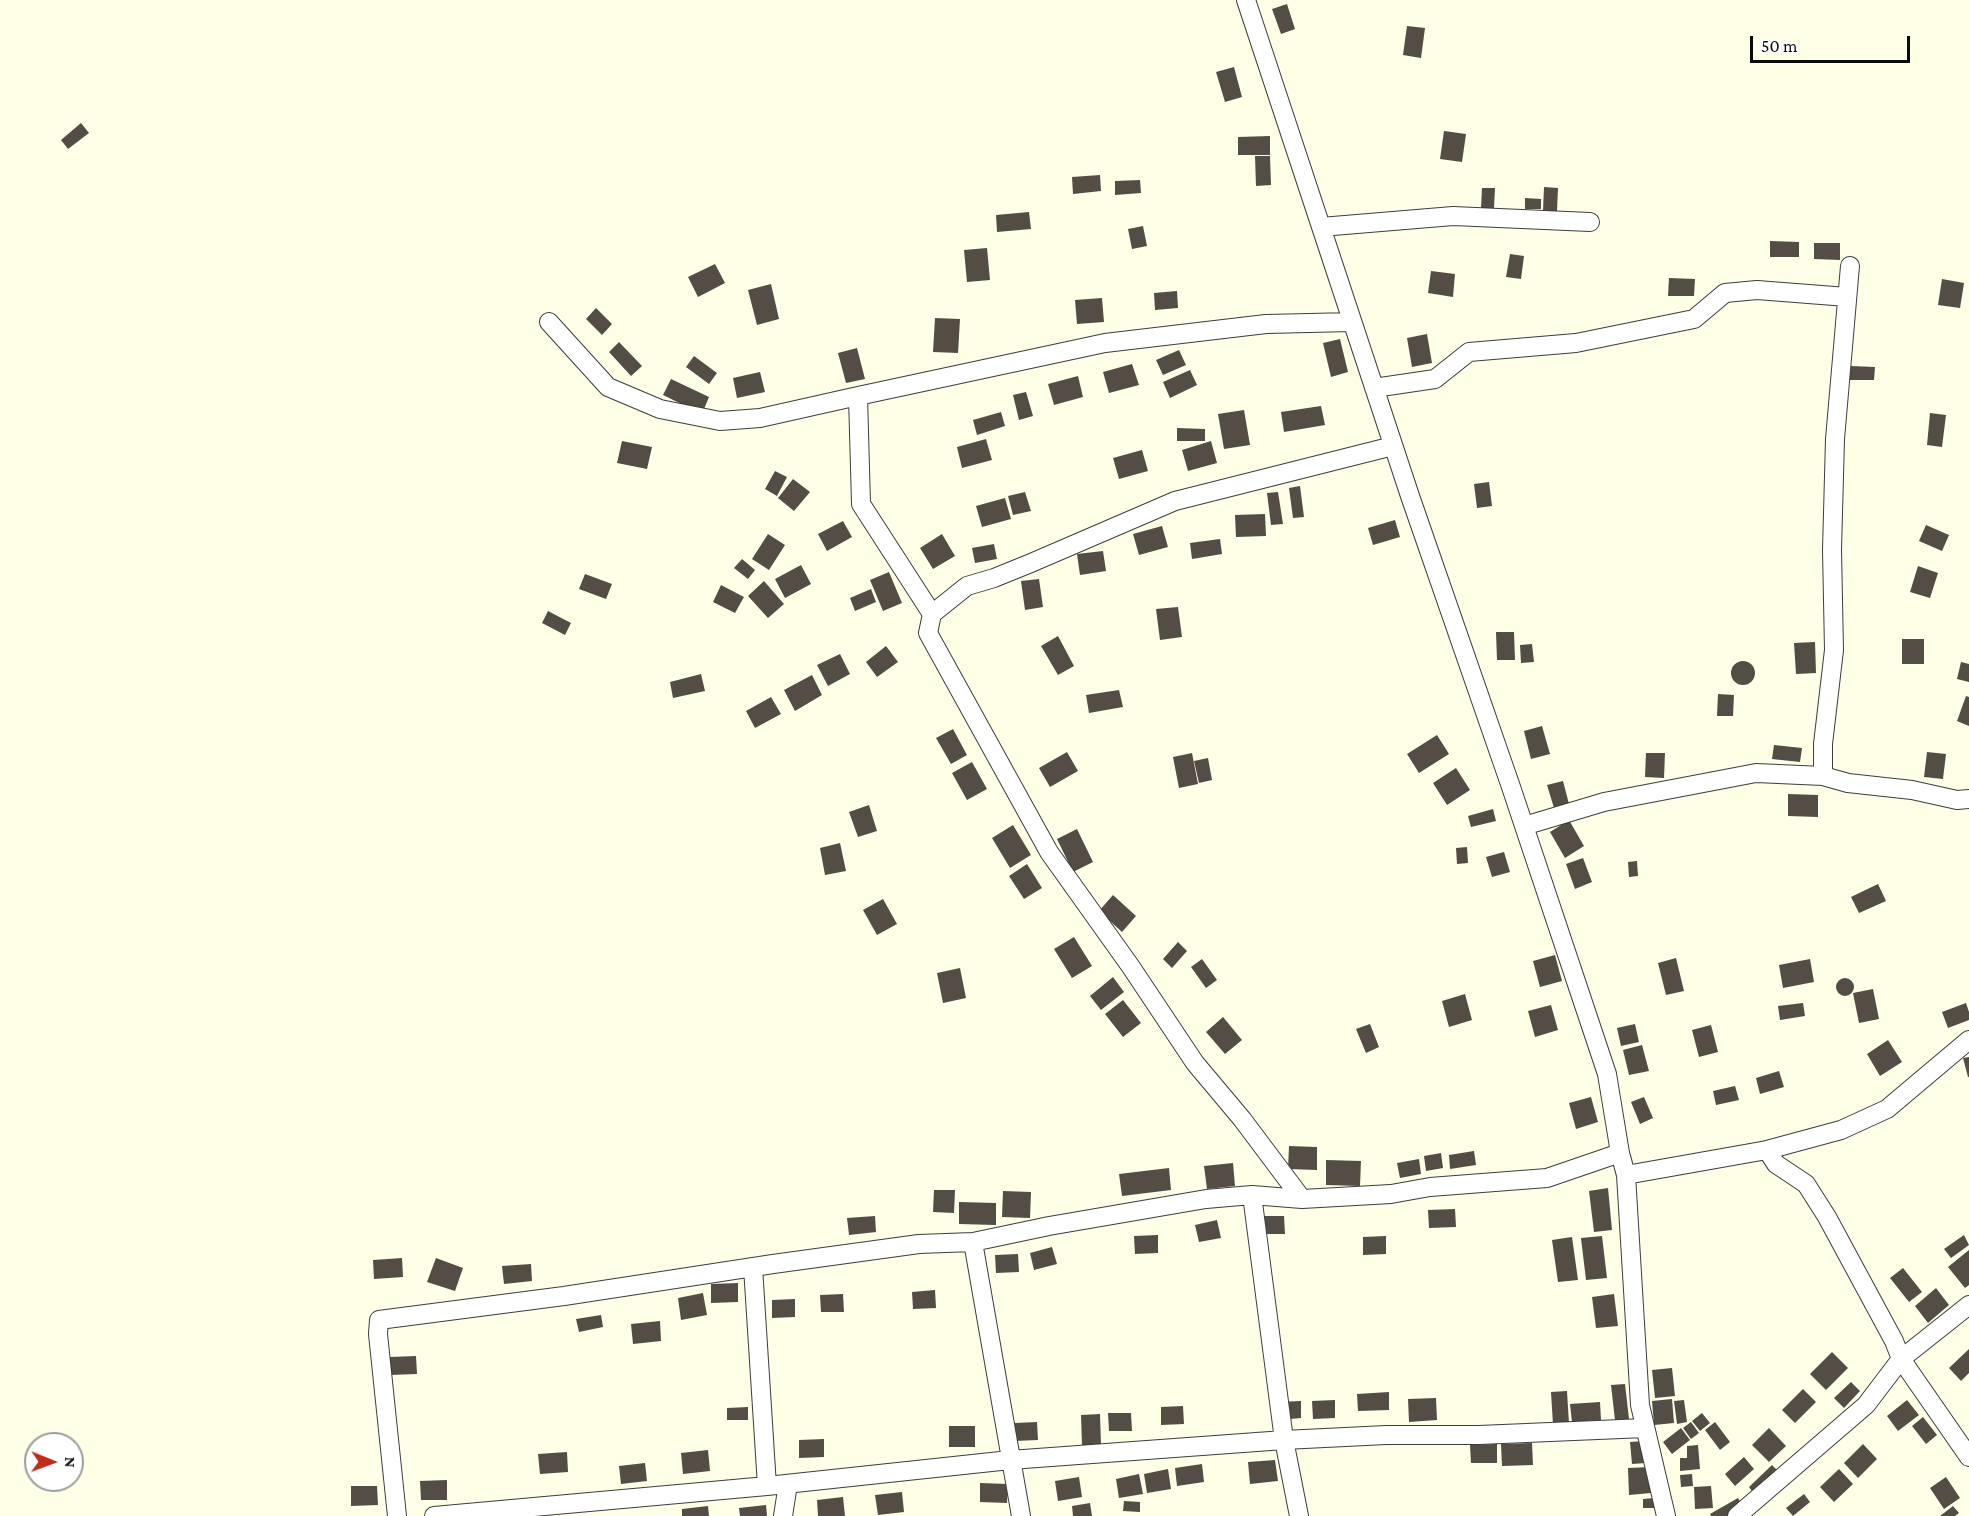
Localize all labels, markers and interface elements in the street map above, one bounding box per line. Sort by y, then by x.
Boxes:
scale bar [1753,24,1914,62]
text: 50 m [1761,36,1798,56]
north arrow [24,1432,84,1492]
text: N [62,1457,79,1468]

